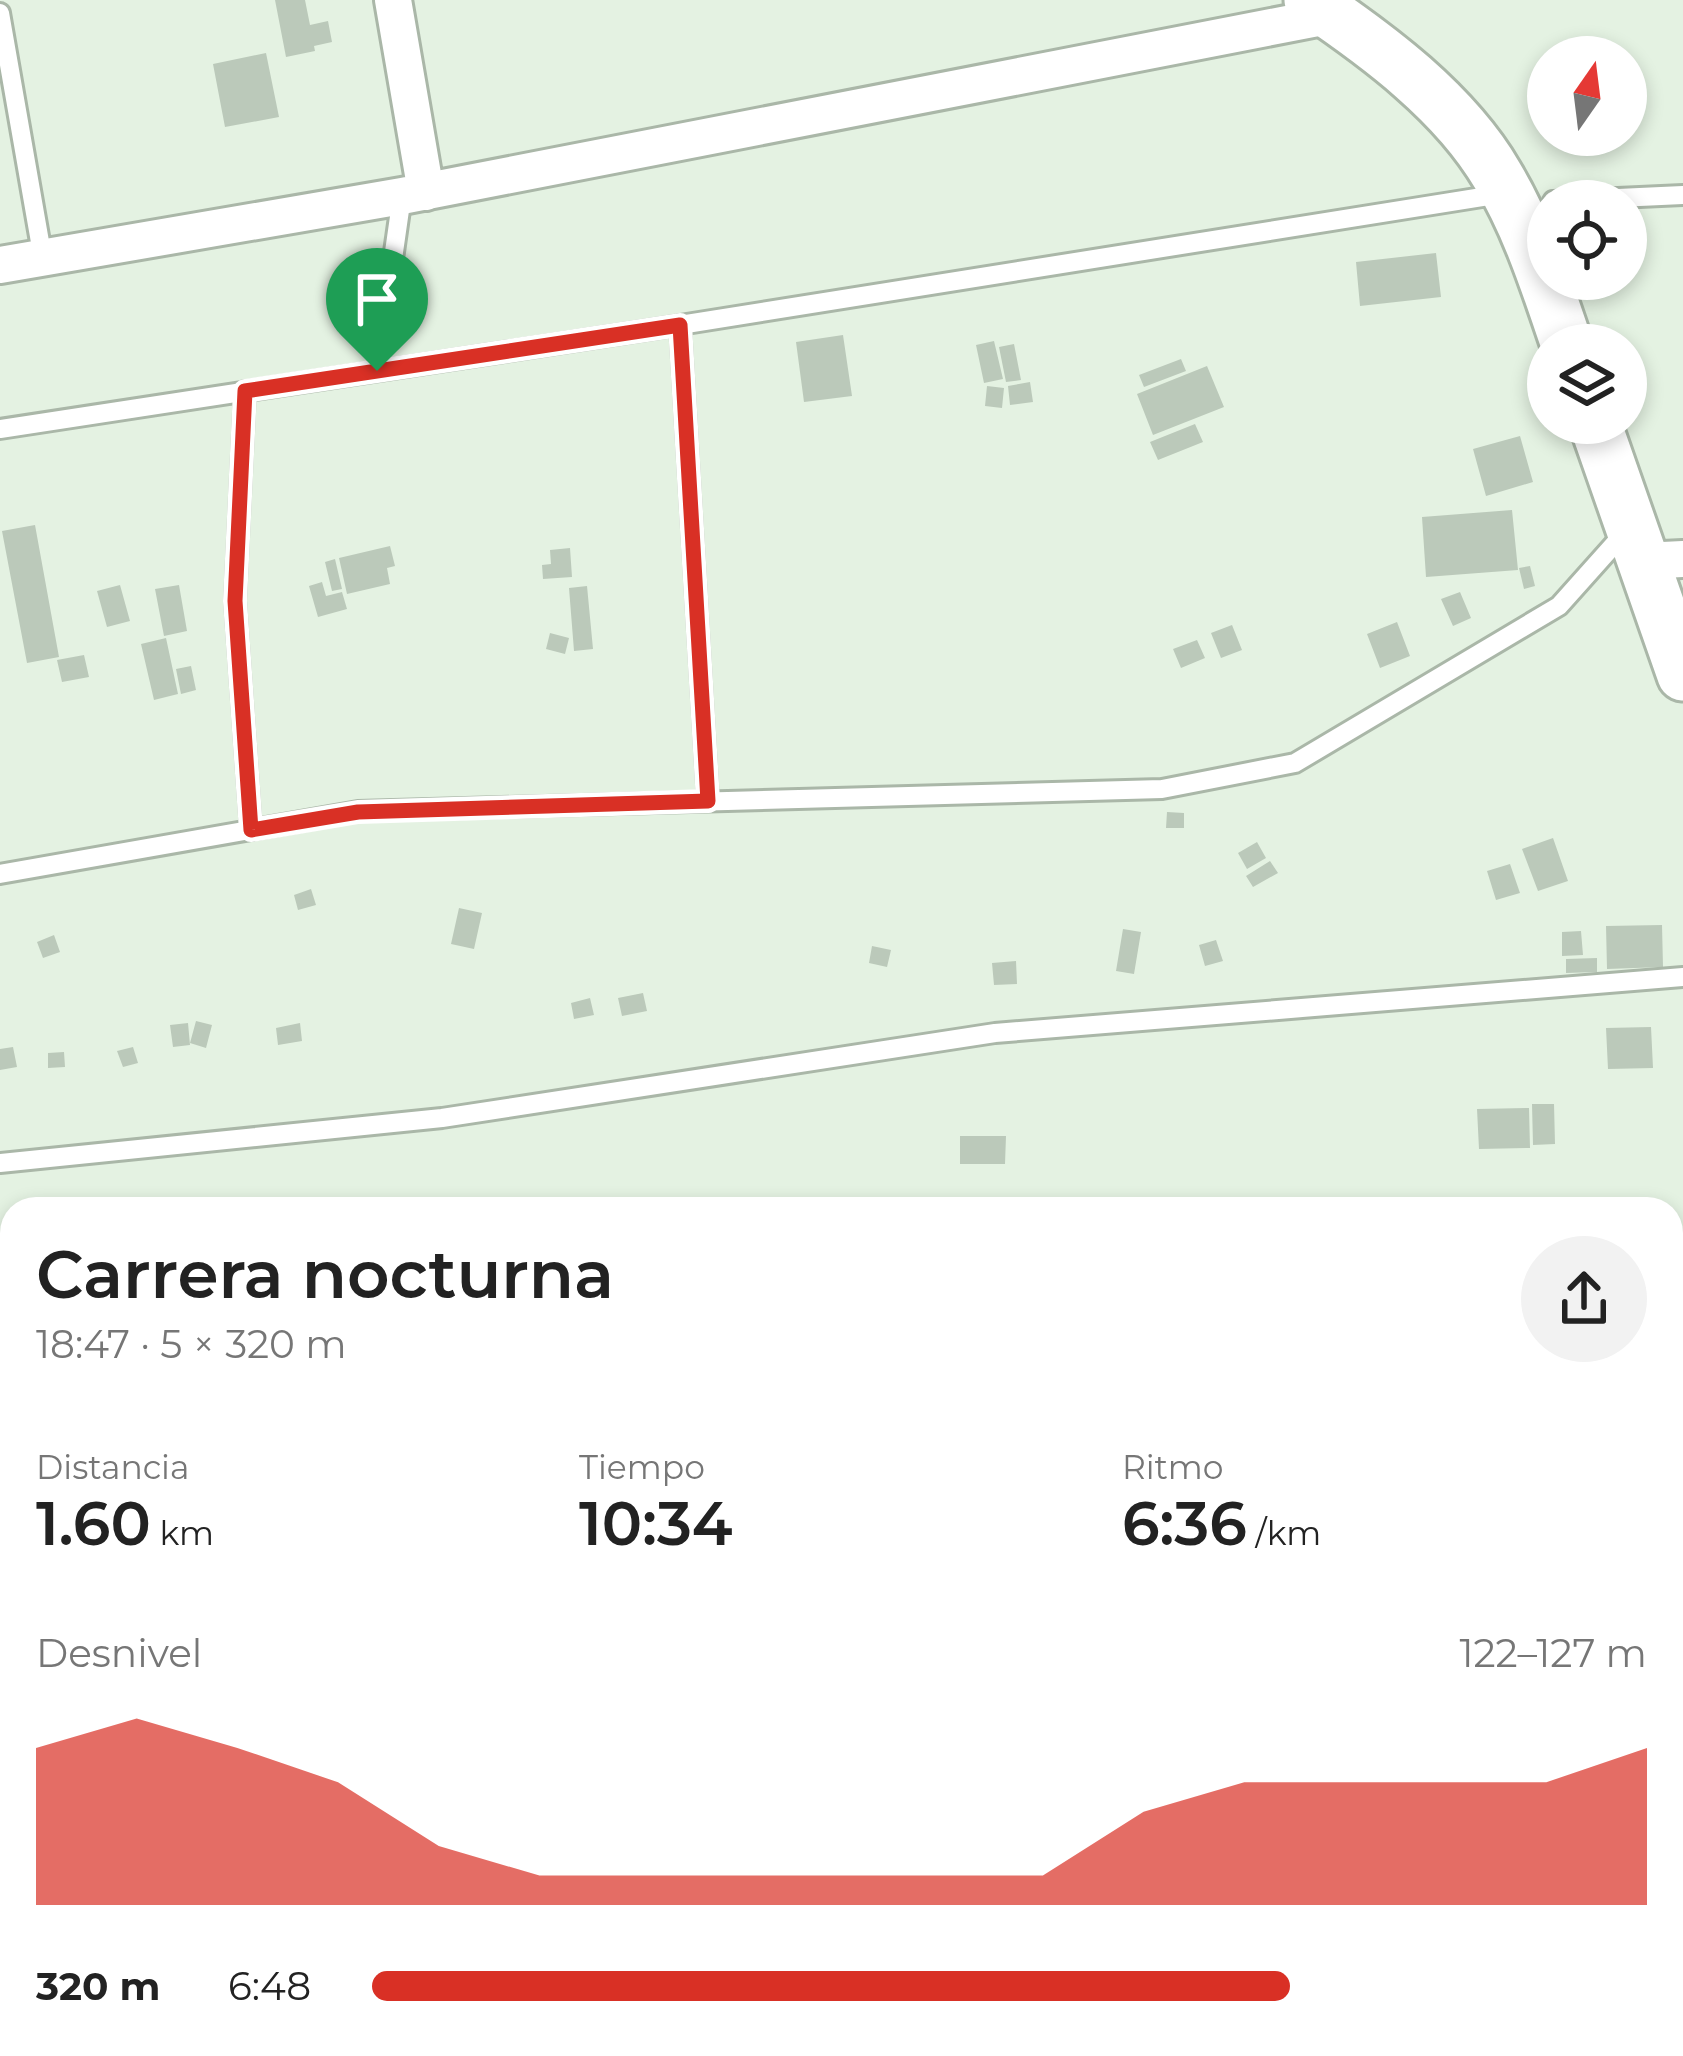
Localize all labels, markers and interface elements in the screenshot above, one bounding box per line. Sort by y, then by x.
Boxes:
north arrow [1527,36,1647,156]
map controls [1527,36,1647,444]
button: locate [1527,180,1647,300]
pin [326,248,428,371]
icon: arrive [344,266,410,332]
button: layers [1527,324,1647,444]
text: Carrera nocturna [36,1234,614,1315]
button: share [1521,1236,1647,1362]
text: 18:47 · 5 × 320 m [36,1320,347,1368]
text: Distancia [36,1447,189,1487]
text: Tiempo [579,1447,705,1487]
text: Ritmo [1122,1447,1224,1487]
text: 1.60 [36,1487,151,1560]
text: 10:34 [579,1487,733,1560]
text: 6:36 [1122,1487,1247,1560]
text: km [151,1513,214,1553]
text: /km [1247,1513,1321,1553]
text: Desnivel [36,1629,202,1677]
text: 122–127 m [1459,1629,1647,1677]
text: 320 m [36,1962,160,2010]
text: 6:48 [228,1962,311,2010]

